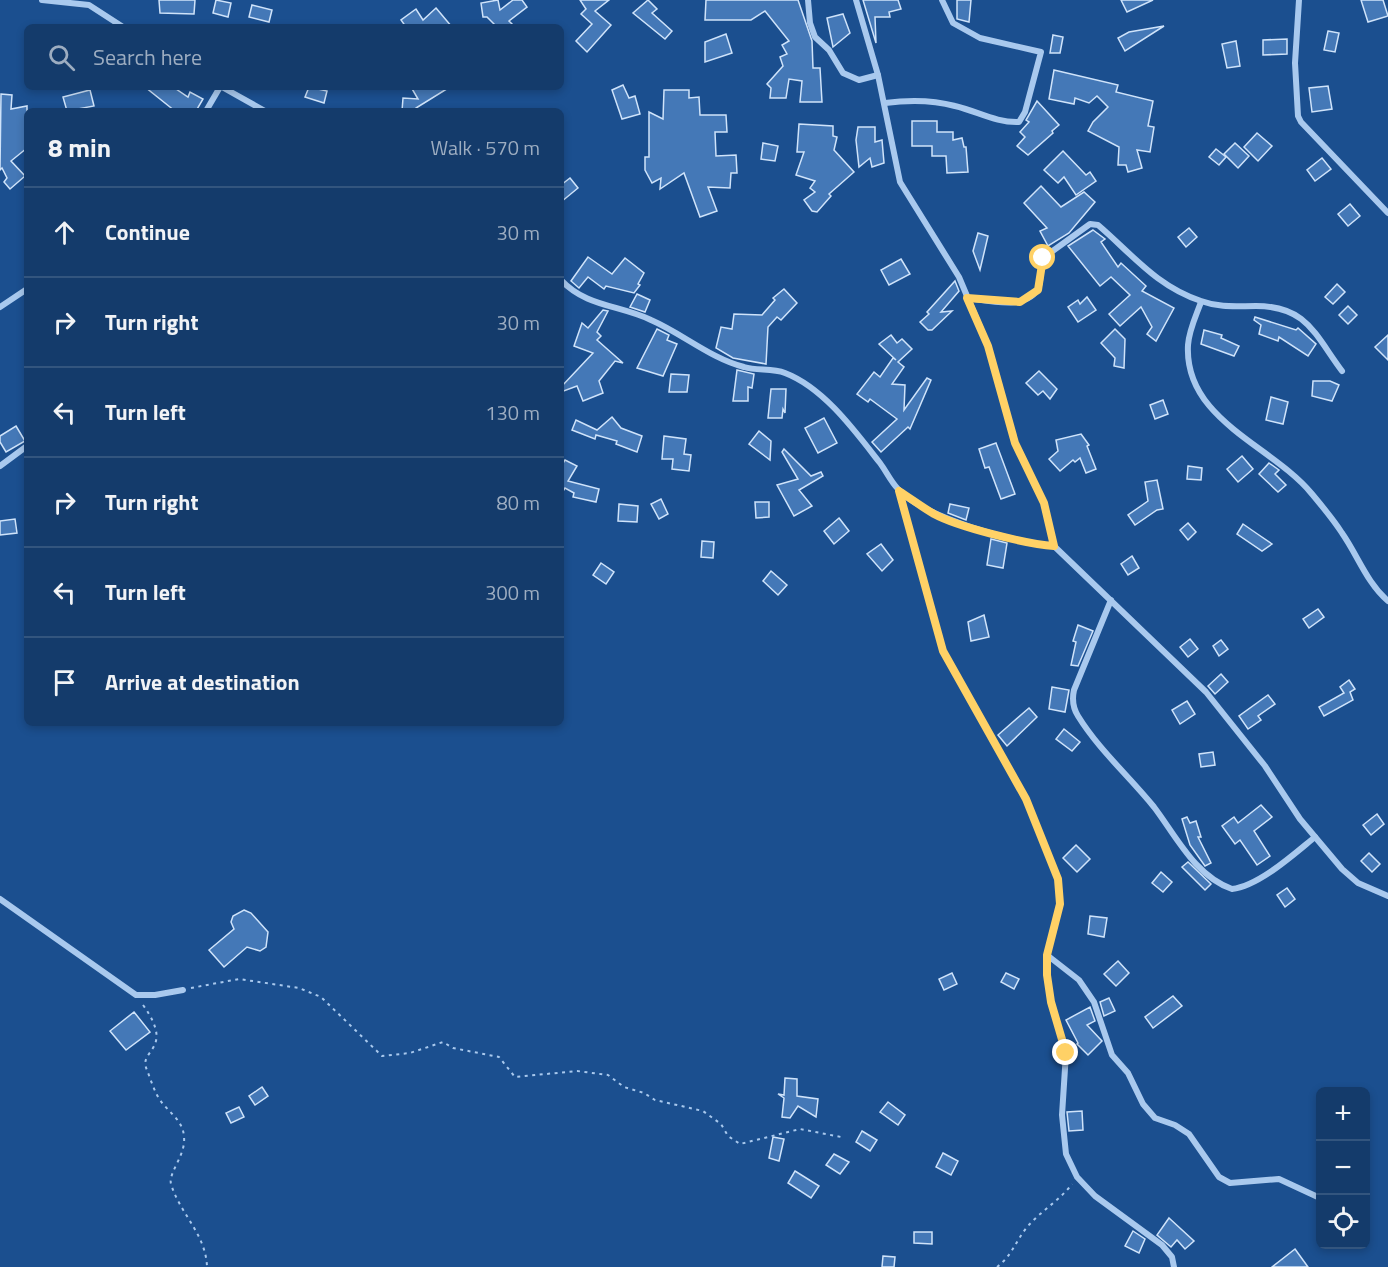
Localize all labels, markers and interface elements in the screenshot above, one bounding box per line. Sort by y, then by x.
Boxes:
search box [24,24,564,90]
text: Search here [93,40,202,74]
icon: search [45,41,78,74]
text: 8 min [48,128,111,167]
text: Walk · 570 m [431,132,540,163]
text: Continue [105,215,190,249]
icon: ahead [48,216,81,249]
text: 30 m [496,217,540,248]
route start [1029,244,1055,270]
text: Turn right [105,305,199,339]
icon: right [48,306,81,339]
text: 30 m [496,307,540,338]
text: Turn left [105,395,186,429]
icon: left [48,396,81,429]
text: 130 m [485,397,540,428]
text: Turn right [105,485,199,519]
icon: right [48,486,81,519]
text: 80 m [496,487,540,518]
text: Turn left [105,575,186,609]
icon: left [48,576,81,609]
text: 300 m [485,577,540,608]
text: Arrive at destination [105,665,300,699]
icon: arrive [48,666,81,699]
route end [1052,1039,1078,1065]
map controls [1316,1087,1370,1249]
button: + [1316,1087,1370,1141]
button: − [1316,1141,1370,1195]
button: locate [1316,1195,1370,1249]

